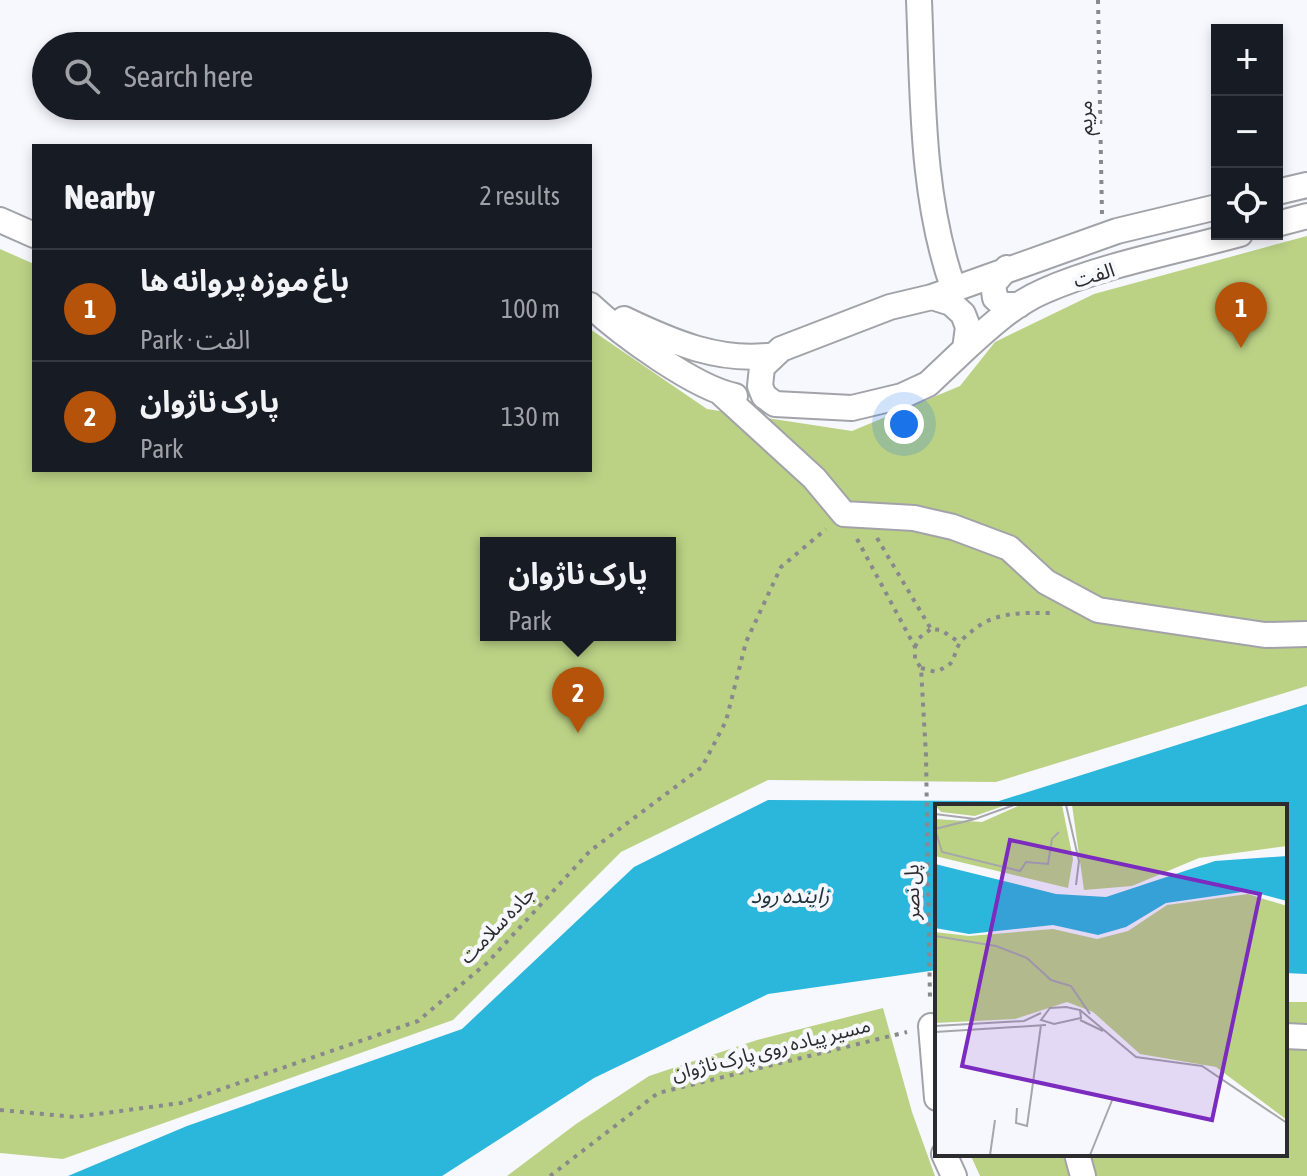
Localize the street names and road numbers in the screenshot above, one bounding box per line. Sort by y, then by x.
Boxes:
street label: مریم [1073,100,1100,136]
street label: الفت [1071,257,1117,292]
street label: پل نصر [900,864,926,921]
street label: جاده سلامت [454,881,539,968]
street label: مسیر پیاده روی پارک ناژوان [669,1013,873,1086]

